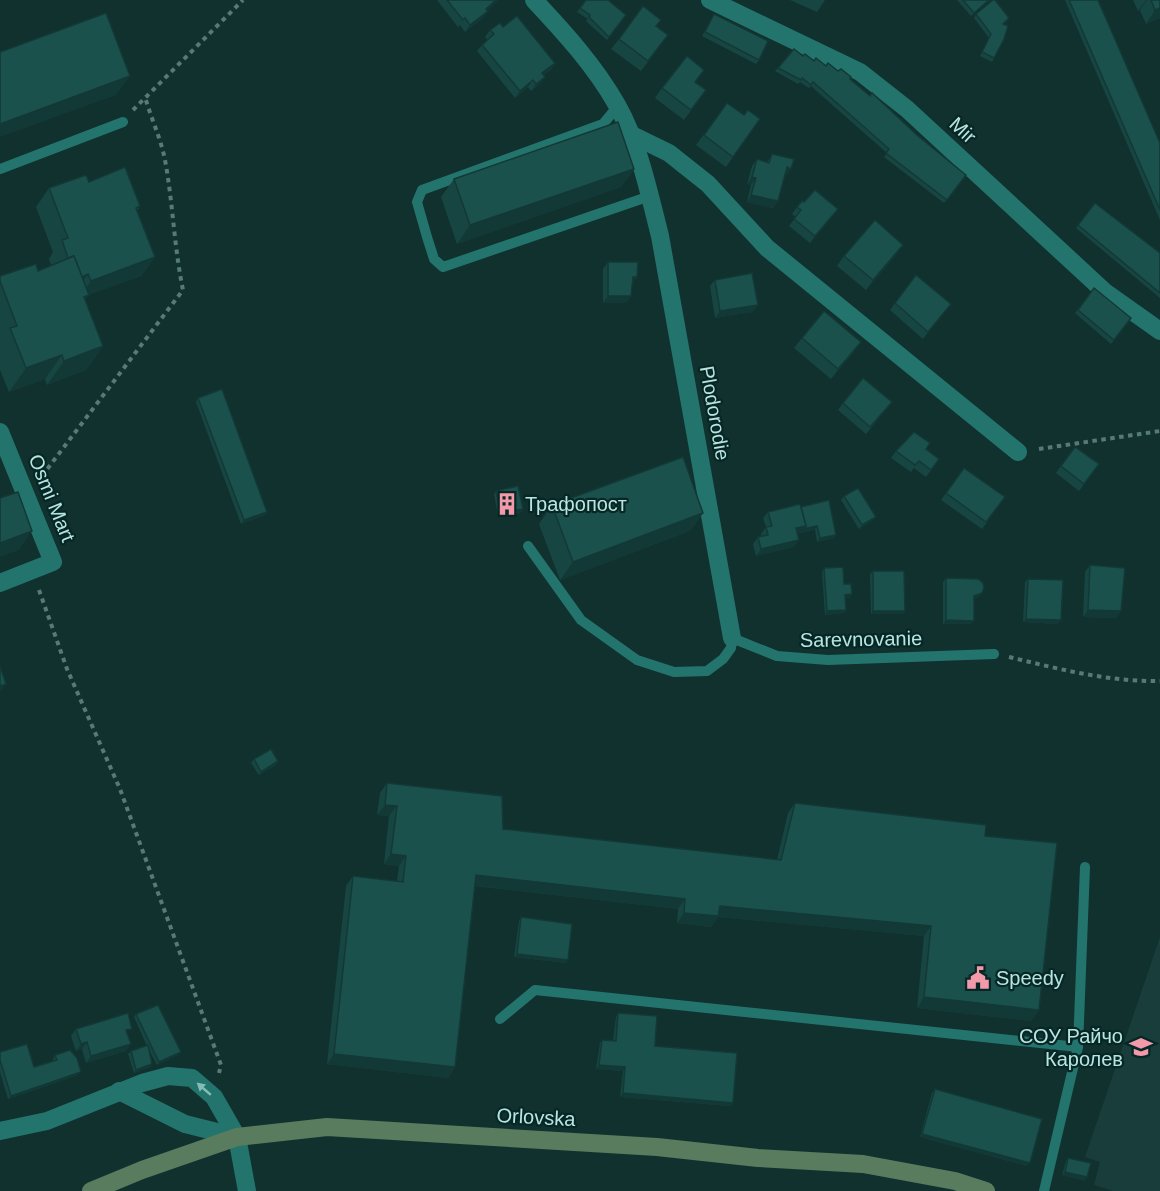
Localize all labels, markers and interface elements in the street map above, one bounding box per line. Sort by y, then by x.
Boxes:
street label: Mir [945,112,981,148]
street label: Plodorodie [696,364,734,462]
street label: Osmi Mart [25,451,80,545]
building icon: Трафопост [494,491,520,517]
place label: Трафопост [525,493,627,515]
street label: Sarevnovanie [800,627,922,651]
public building icon: Speedy [965,965,991,991]
place label: Speedy [996,967,1064,989]
place label: СОУ Райчо Каролев [1019,1025,1123,1070]
school or university icon: СОУ Райчо Каролев [1128,1034,1154,1060]
one-way arrow [197,1082,212,1096]
street label: Orlovska [496,1104,577,1130]

